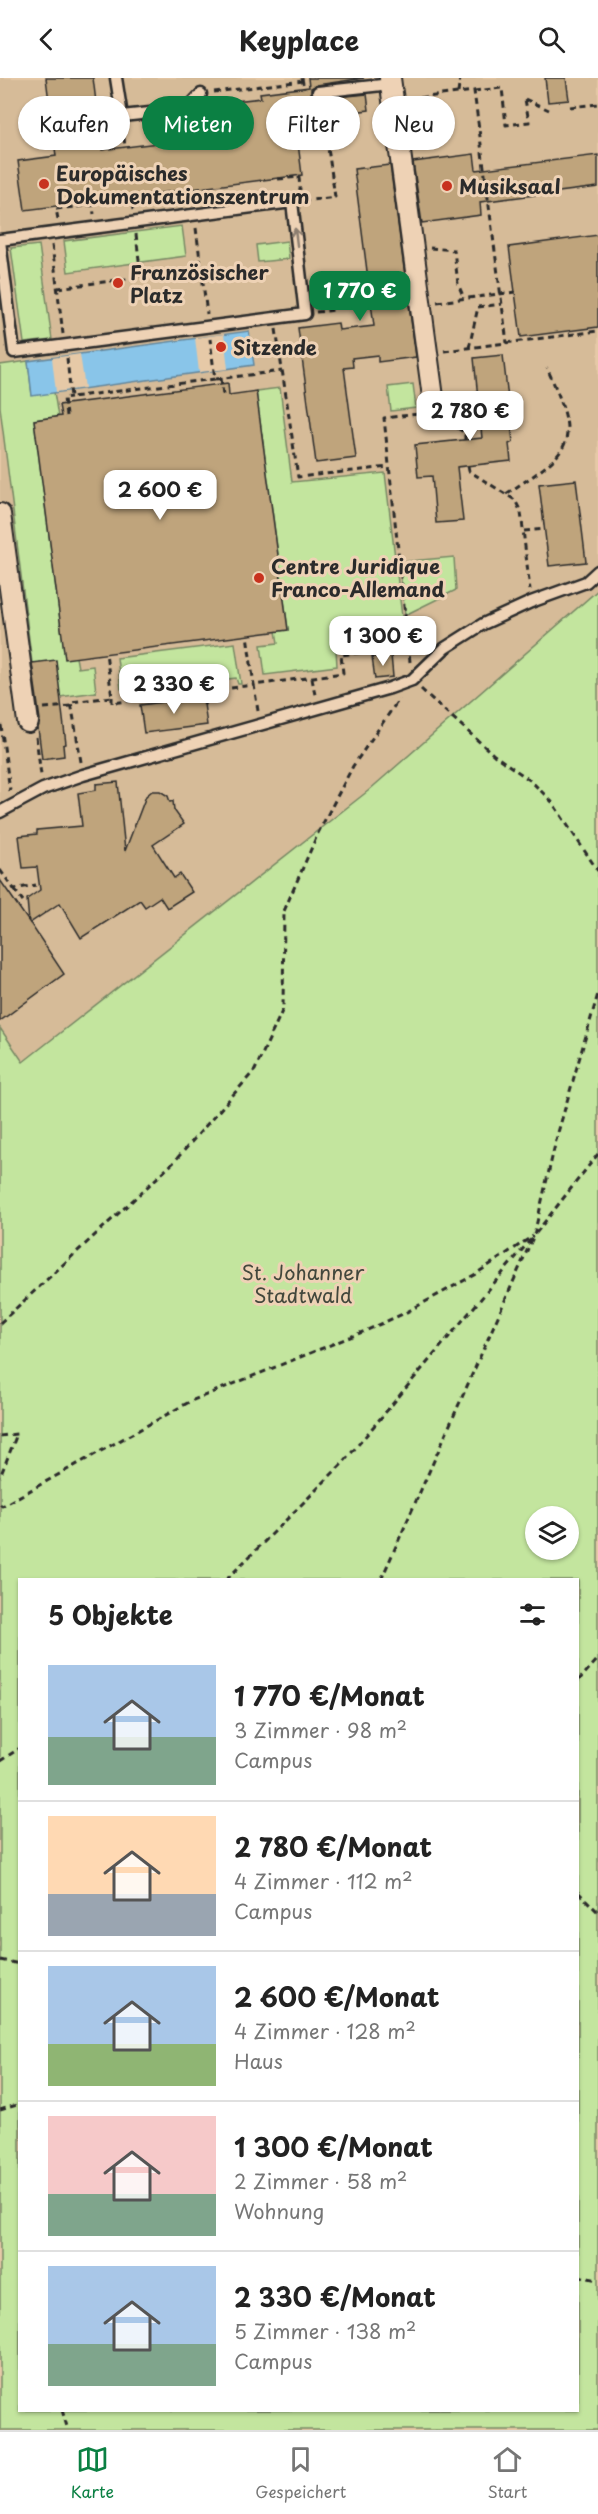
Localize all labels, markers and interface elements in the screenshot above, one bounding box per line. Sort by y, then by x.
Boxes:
text: Keyplace [239,19,359,60]
icon: back [30,23,63,56]
icon: search [535,23,568,56]
chip: Kaufen [18,96,130,150]
chip: Mieten [142,96,254,150]
chip: Filter [266,96,360,150]
chip: Neu [372,96,455,150]
place label: Europäisches Dokumentationszentrum [56,158,309,211]
place label: Musiksaal [459,171,561,201]
marker: Europäisches Dokumentationszentrum [37,177,51,191]
marker: Musiksaal [440,179,454,193]
one-way arrow [291,228,302,248]
place label: Französischer Platz [130,257,269,310]
pin: 1 770 € [305,271,415,322]
text: 1 770 € [323,275,397,305]
marker: Französischer Platz [111,276,125,290]
place label: Sitzende [233,332,317,362]
marker: Sitzende [214,340,228,354]
pin: 2 780 € [415,391,525,442]
text: 2 780 € [431,395,509,425]
pin: 2 600 € [105,470,215,521]
text: 2 600 € [118,474,202,504]
place label: Centre Juridique Franco-Allemand [271,551,445,604]
marker: Centre Juridique Franco-Allemand [252,571,266,585]
pin: 1 300 € [328,616,438,667]
text: 1 300 € [343,620,423,650]
pin: 2 330 € [119,664,229,715]
text: 2 330 € [133,668,215,698]
park label: St. Johanner Stadtwald [242,1257,364,1310]
map controls [525,1506,579,1560]
button: layers [525,1506,579,1560]
text: 5 Objekte [48,1595,173,1634]
icon: filters [516,1598,549,1631]
text: 1 770 €/Monat [234,1676,425,1715]
icon: home [96,1689,168,1761]
text: 3 Zimmer · 98 m² [234,1715,407,1745]
text: Campus [234,1745,312,1775]
text: 2 780 €/Monat [234,1827,432,1866]
icon: home [96,1840,168,1912]
text: 4 Zimmer · 112 m² [234,1866,413,1896]
text: Campus [234,1896,312,1926]
text: 2 600 €/Monat [234,1977,440,2016]
icon: home [96,1990,168,2062]
text: 4 Zimmer · 128 m² [234,2016,416,2046]
text: Haus [234,2046,283,2076]
text: 1 300 €/Monat [234,2127,433,2166]
icon: home [96,2140,168,2212]
text: 2 Zimmer · 58 m² [234,2166,407,2196]
text: Wohnung [234,2196,324,2226]
text: 2 330 €/Monat [234,2277,436,2316]
icon: home [96,2290,168,2362]
text: 5 Zimmer · 138 m² [234,2316,416,2346]
text: Campus [234,2346,312,2376]
tab: Karte [71,2443,114,2503]
tab: Gespeichert [255,2443,346,2503]
tab: Start [487,2443,527,2503]

